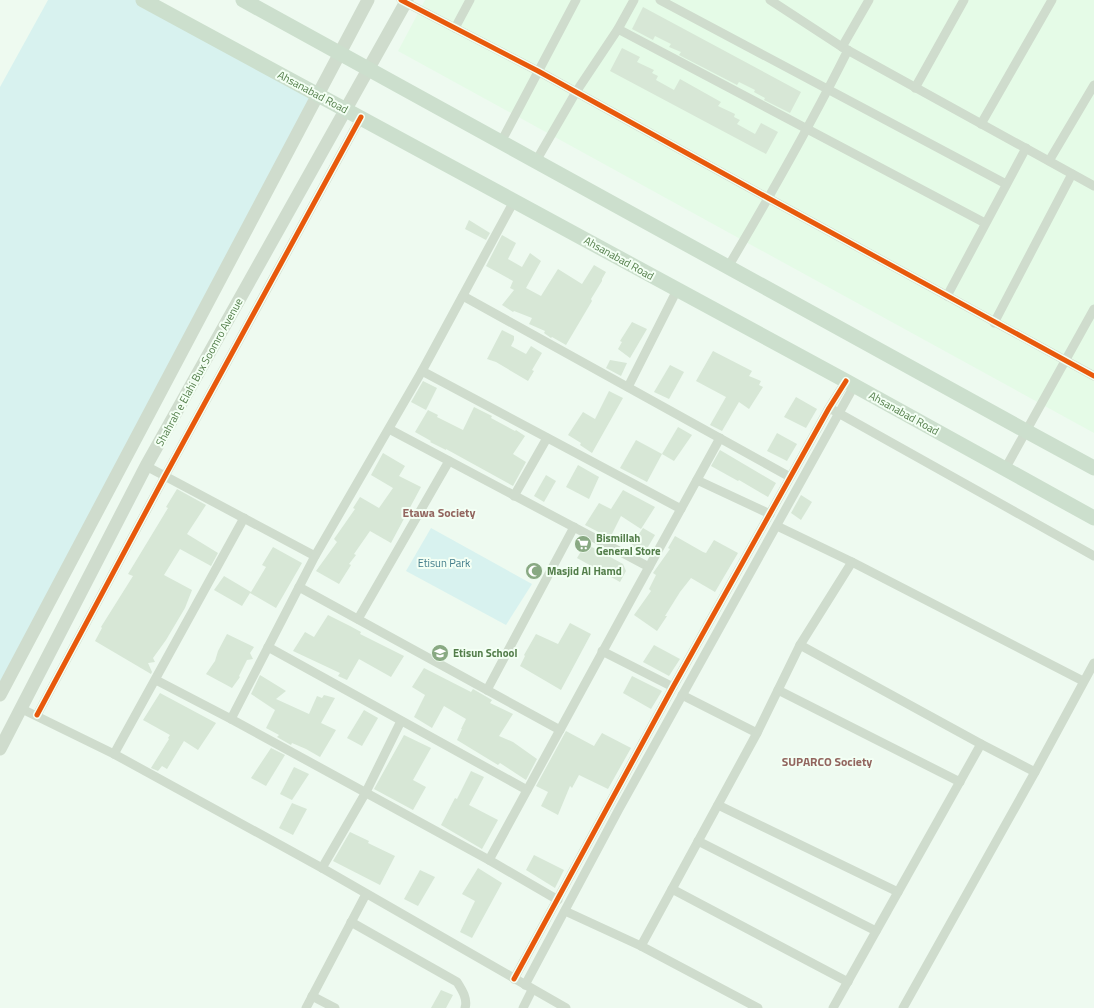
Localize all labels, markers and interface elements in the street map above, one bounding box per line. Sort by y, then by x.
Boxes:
street label: Ahsanabad Road [275,67,351,117]
street label: Ahsanabad Road [581,232,657,284]
street label: Shahrah e Elahi Bux Soomro Avenue [152,295,247,449]
street label: Ahsanabad Road [866,387,942,439]
district label: Etawa Society [403,503,476,522]
place label: Bismillah General Store [596,530,661,559]
supermarket icon: Bismillah General Store [573,534,593,554]
park label: Etisun Park [418,555,471,571]
mosque icon: Masjid Al Hamd [524,561,544,581]
place label: Masjid Al Hamd [547,563,622,579]
school or university icon: Etisun School [430,643,450,663]
place label: Etisun School [453,645,517,661]
district label: SUPARCO Society [782,752,872,771]

